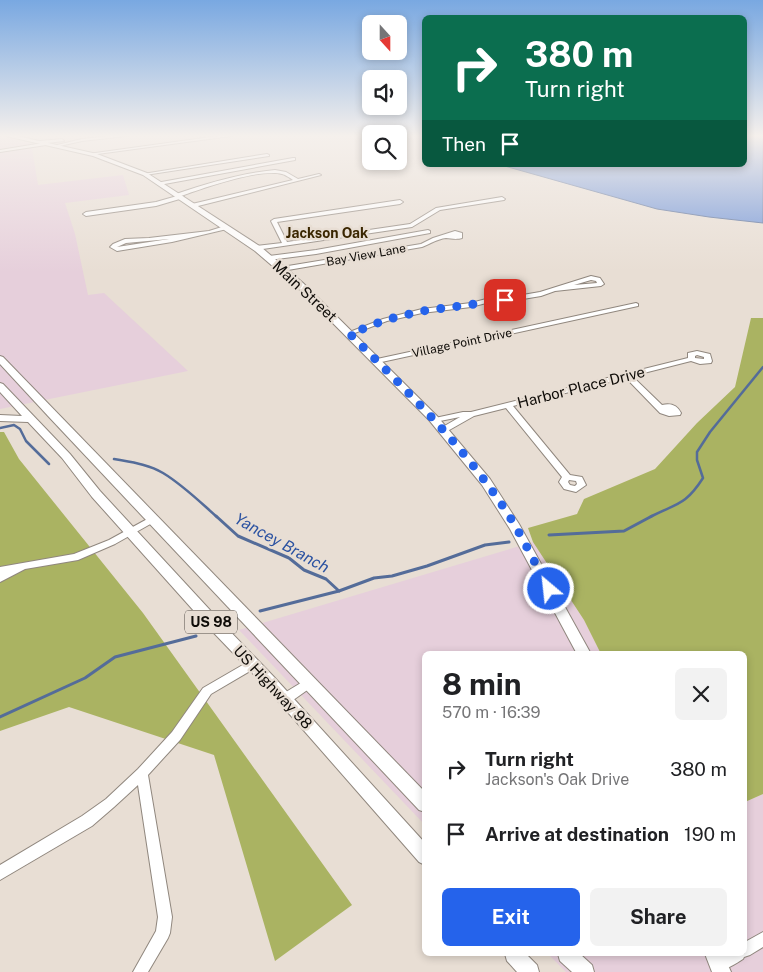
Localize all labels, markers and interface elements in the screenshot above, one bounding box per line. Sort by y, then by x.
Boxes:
north arrow [362,15,408,60]
map controls [362,15,407,170]
text: 380 m [525,34,633,75]
icon: right [442,35,507,100]
button: sound [362,70,407,115]
text: Turn right [525,76,625,102]
button: search [362,125,407,170]
icon: arrive [496,130,524,158]
text: Then [442,133,486,155]
district label: Jackson Oak [286,225,368,241]
street label: Bay View Lane [325,241,407,269]
street label: Main Street [269,257,341,325]
pin [484,279,526,321]
icon: arrive [491,286,519,314]
street label: Village Point Drive [411,326,514,360]
street label: Harbor Place Drive [515,363,647,411]
water label: Yancey Branch [231,509,333,577]
position arrow [522,562,574,614]
road number: US 98 [185,610,237,634]
street label: US Highway 98 [230,642,316,732]
text: 8 min [442,666,522,702]
button: close [675,668,727,720]
text: 570 m · 16:39 [442,703,540,722]
text: Turn right [485,748,574,770]
icon: right [442,755,470,783]
text: 380 m [670,758,727,780]
text: Jackson's Oak Drive [485,770,629,789]
icon: arrive [442,820,470,848]
text: Arrive at destination [485,823,669,845]
text: 190 m [684,823,736,845]
button: Exit [442,888,580,946]
button: Share [590,888,727,946]

